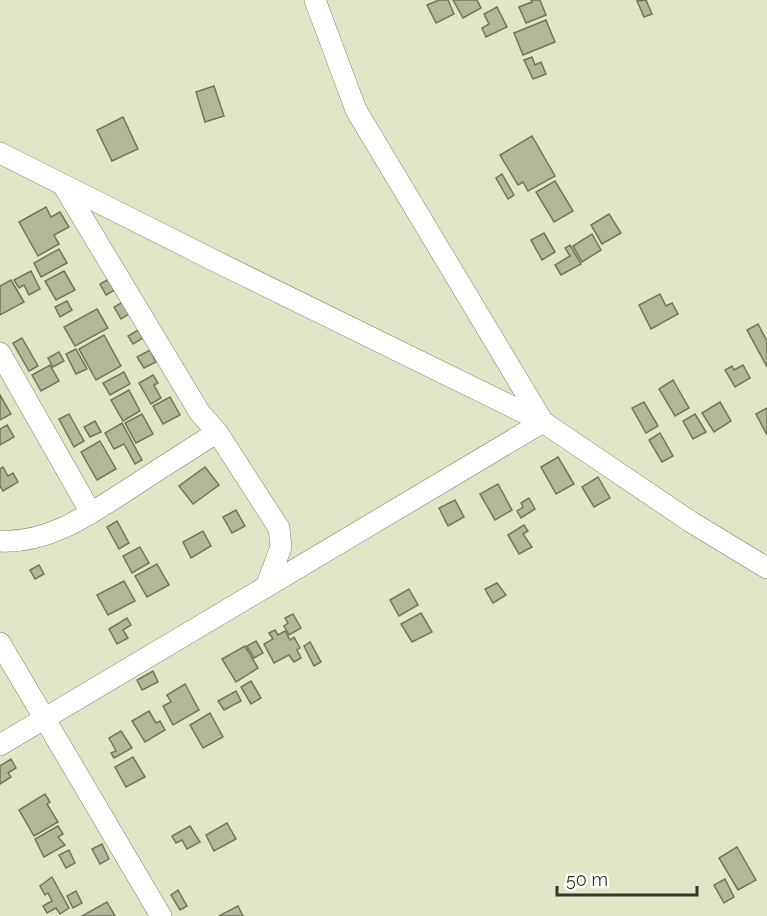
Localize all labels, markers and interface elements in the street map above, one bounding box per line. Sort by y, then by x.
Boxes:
scale bar [557,859,696,897]
text: 50 m [566,869,608,890]

